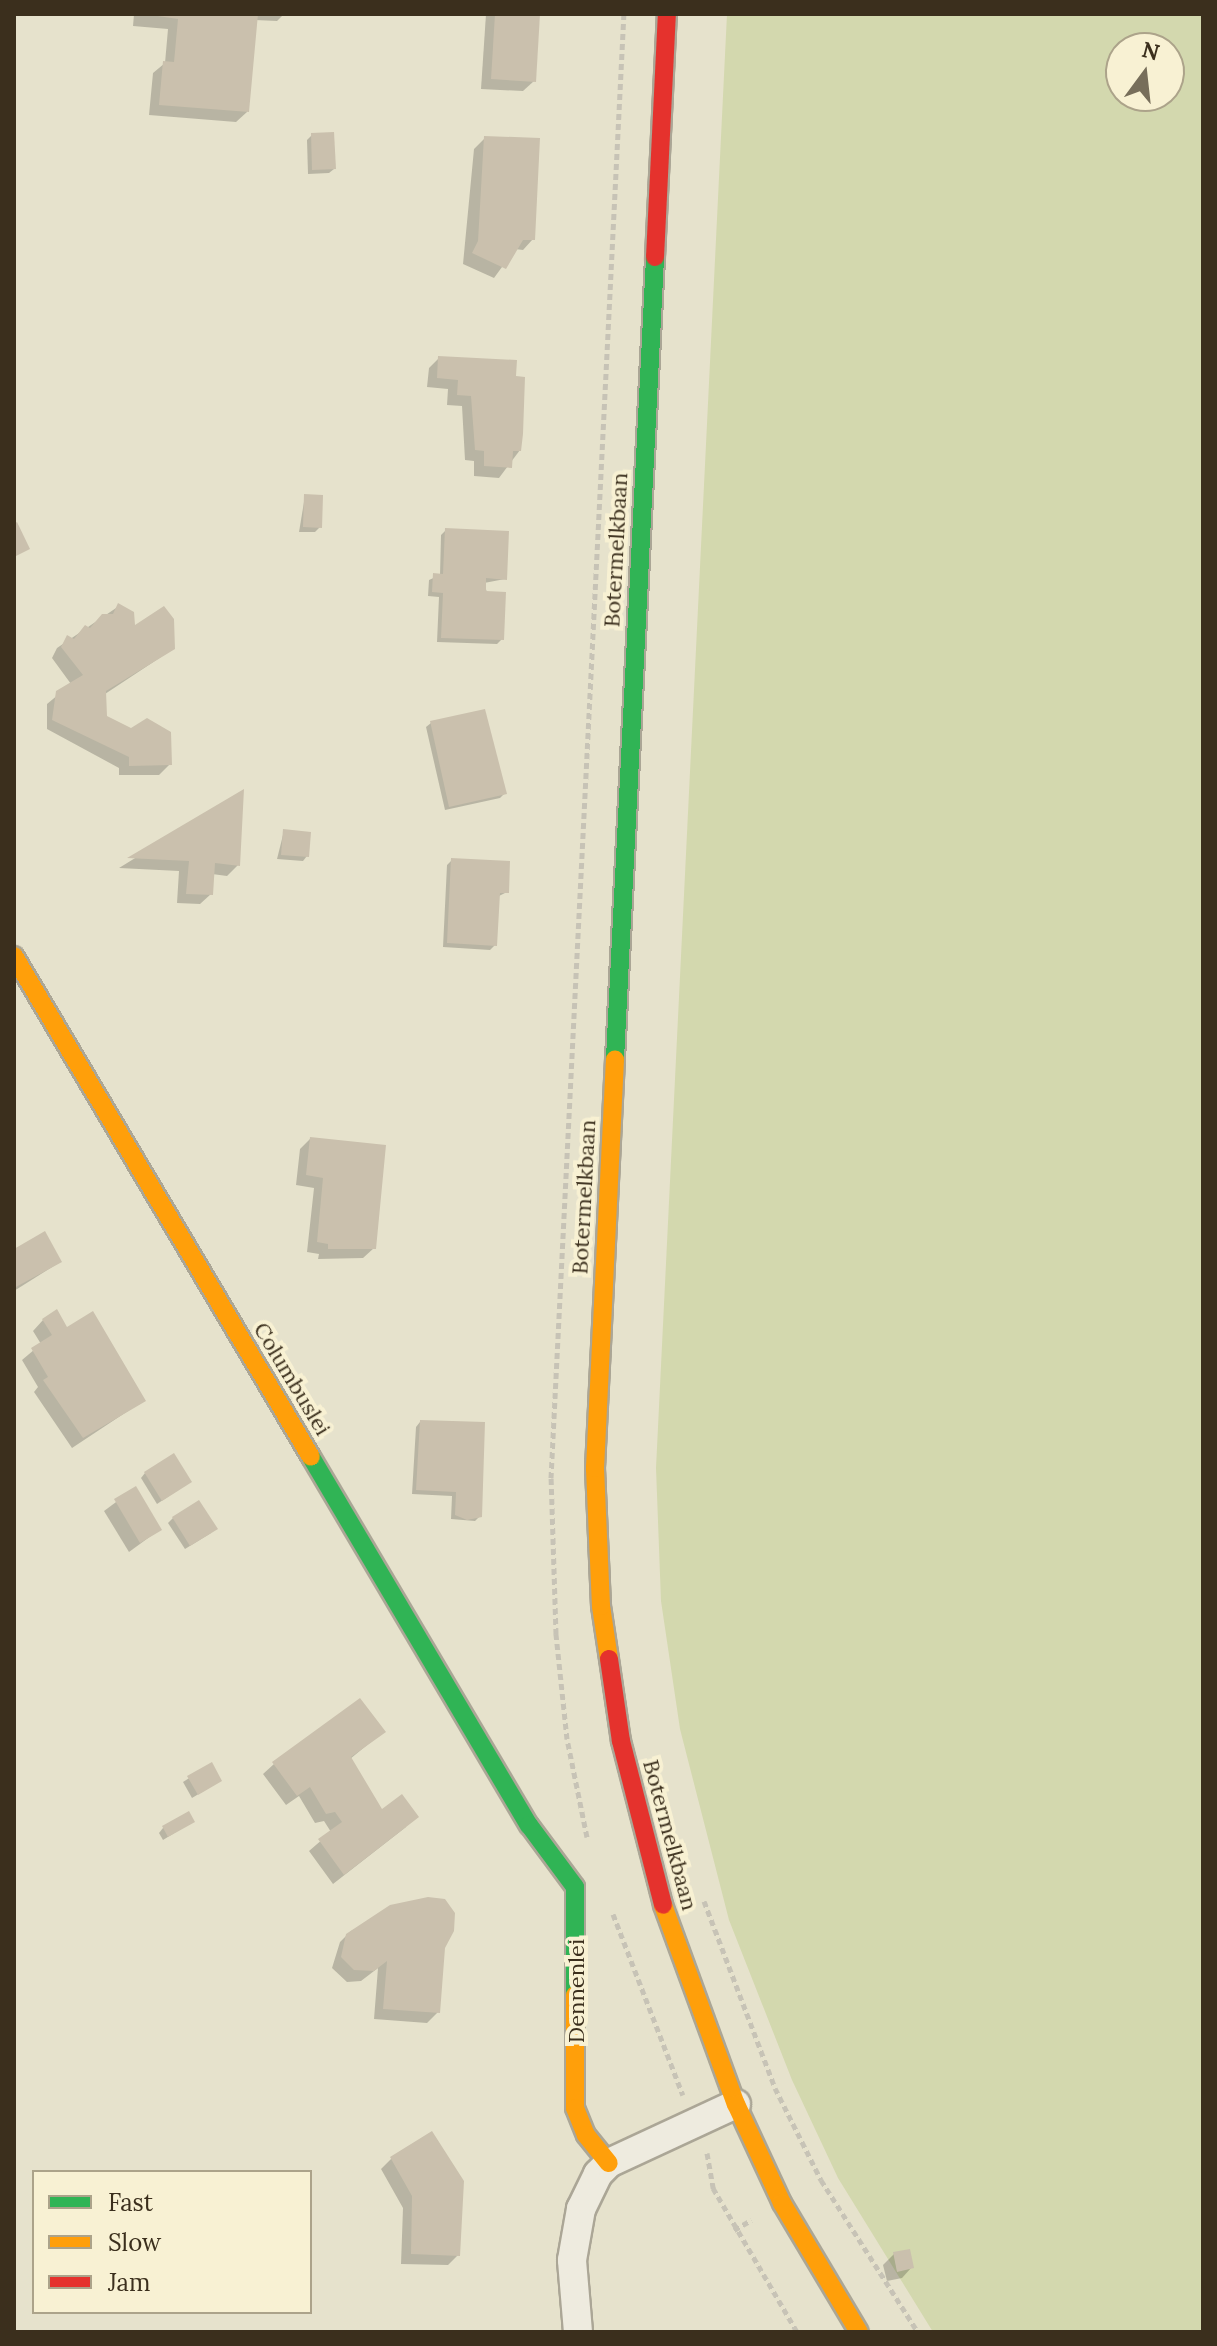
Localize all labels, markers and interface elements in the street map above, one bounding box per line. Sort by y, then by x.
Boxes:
north arrow [1105,32,1185,112]
text: N [1139,35,1163,66]
street label: Botermelkbaan [599,472,633,628]
street label: Botermelkbaan [567,1119,601,1275]
street label: Columbuslei [248,1318,336,1440]
street label: Botermelkbaan [637,1757,703,1913]
street label: Dennenlei [564,1939,590,2043]
legend [32,2170,312,2314]
text: Fast [108,2187,153,2218]
text: Slow [108,2227,161,2258]
text: Jam [108,2267,150,2298]

